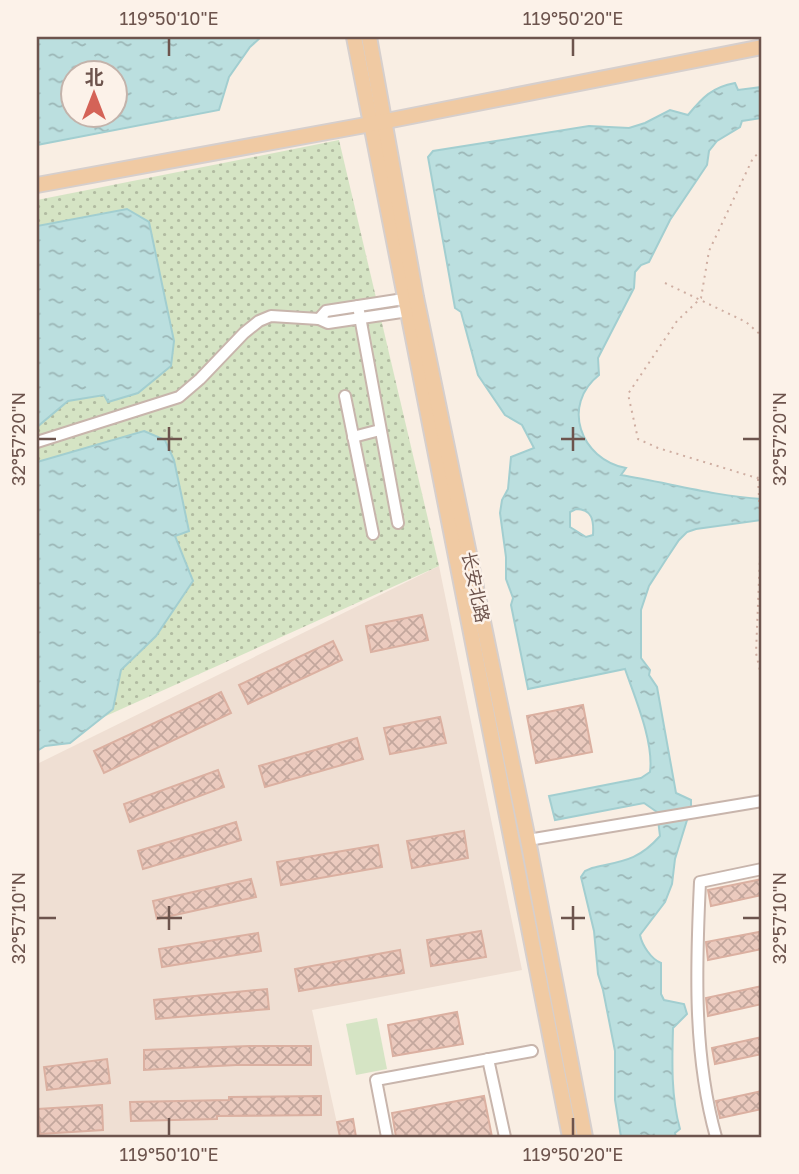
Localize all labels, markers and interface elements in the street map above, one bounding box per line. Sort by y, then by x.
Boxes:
text: 119°50'10"E [120,7,218,29]
text: 119°50'20"E [523,7,623,29]
north arrow [60,60,130,130]
text: 北 [84,65,104,88]
text: 32°57'20"N [7,392,29,486]
text: 32°57'20"N [768,392,790,486]
street label: 长安北路 [458,549,494,625]
text: 32°57'10"N [7,872,29,964]
text: 32°57'10"N [768,872,790,964]
text: 119°50'10"E [120,1143,218,1165]
text: 119°50'20"E [523,1143,623,1165]

